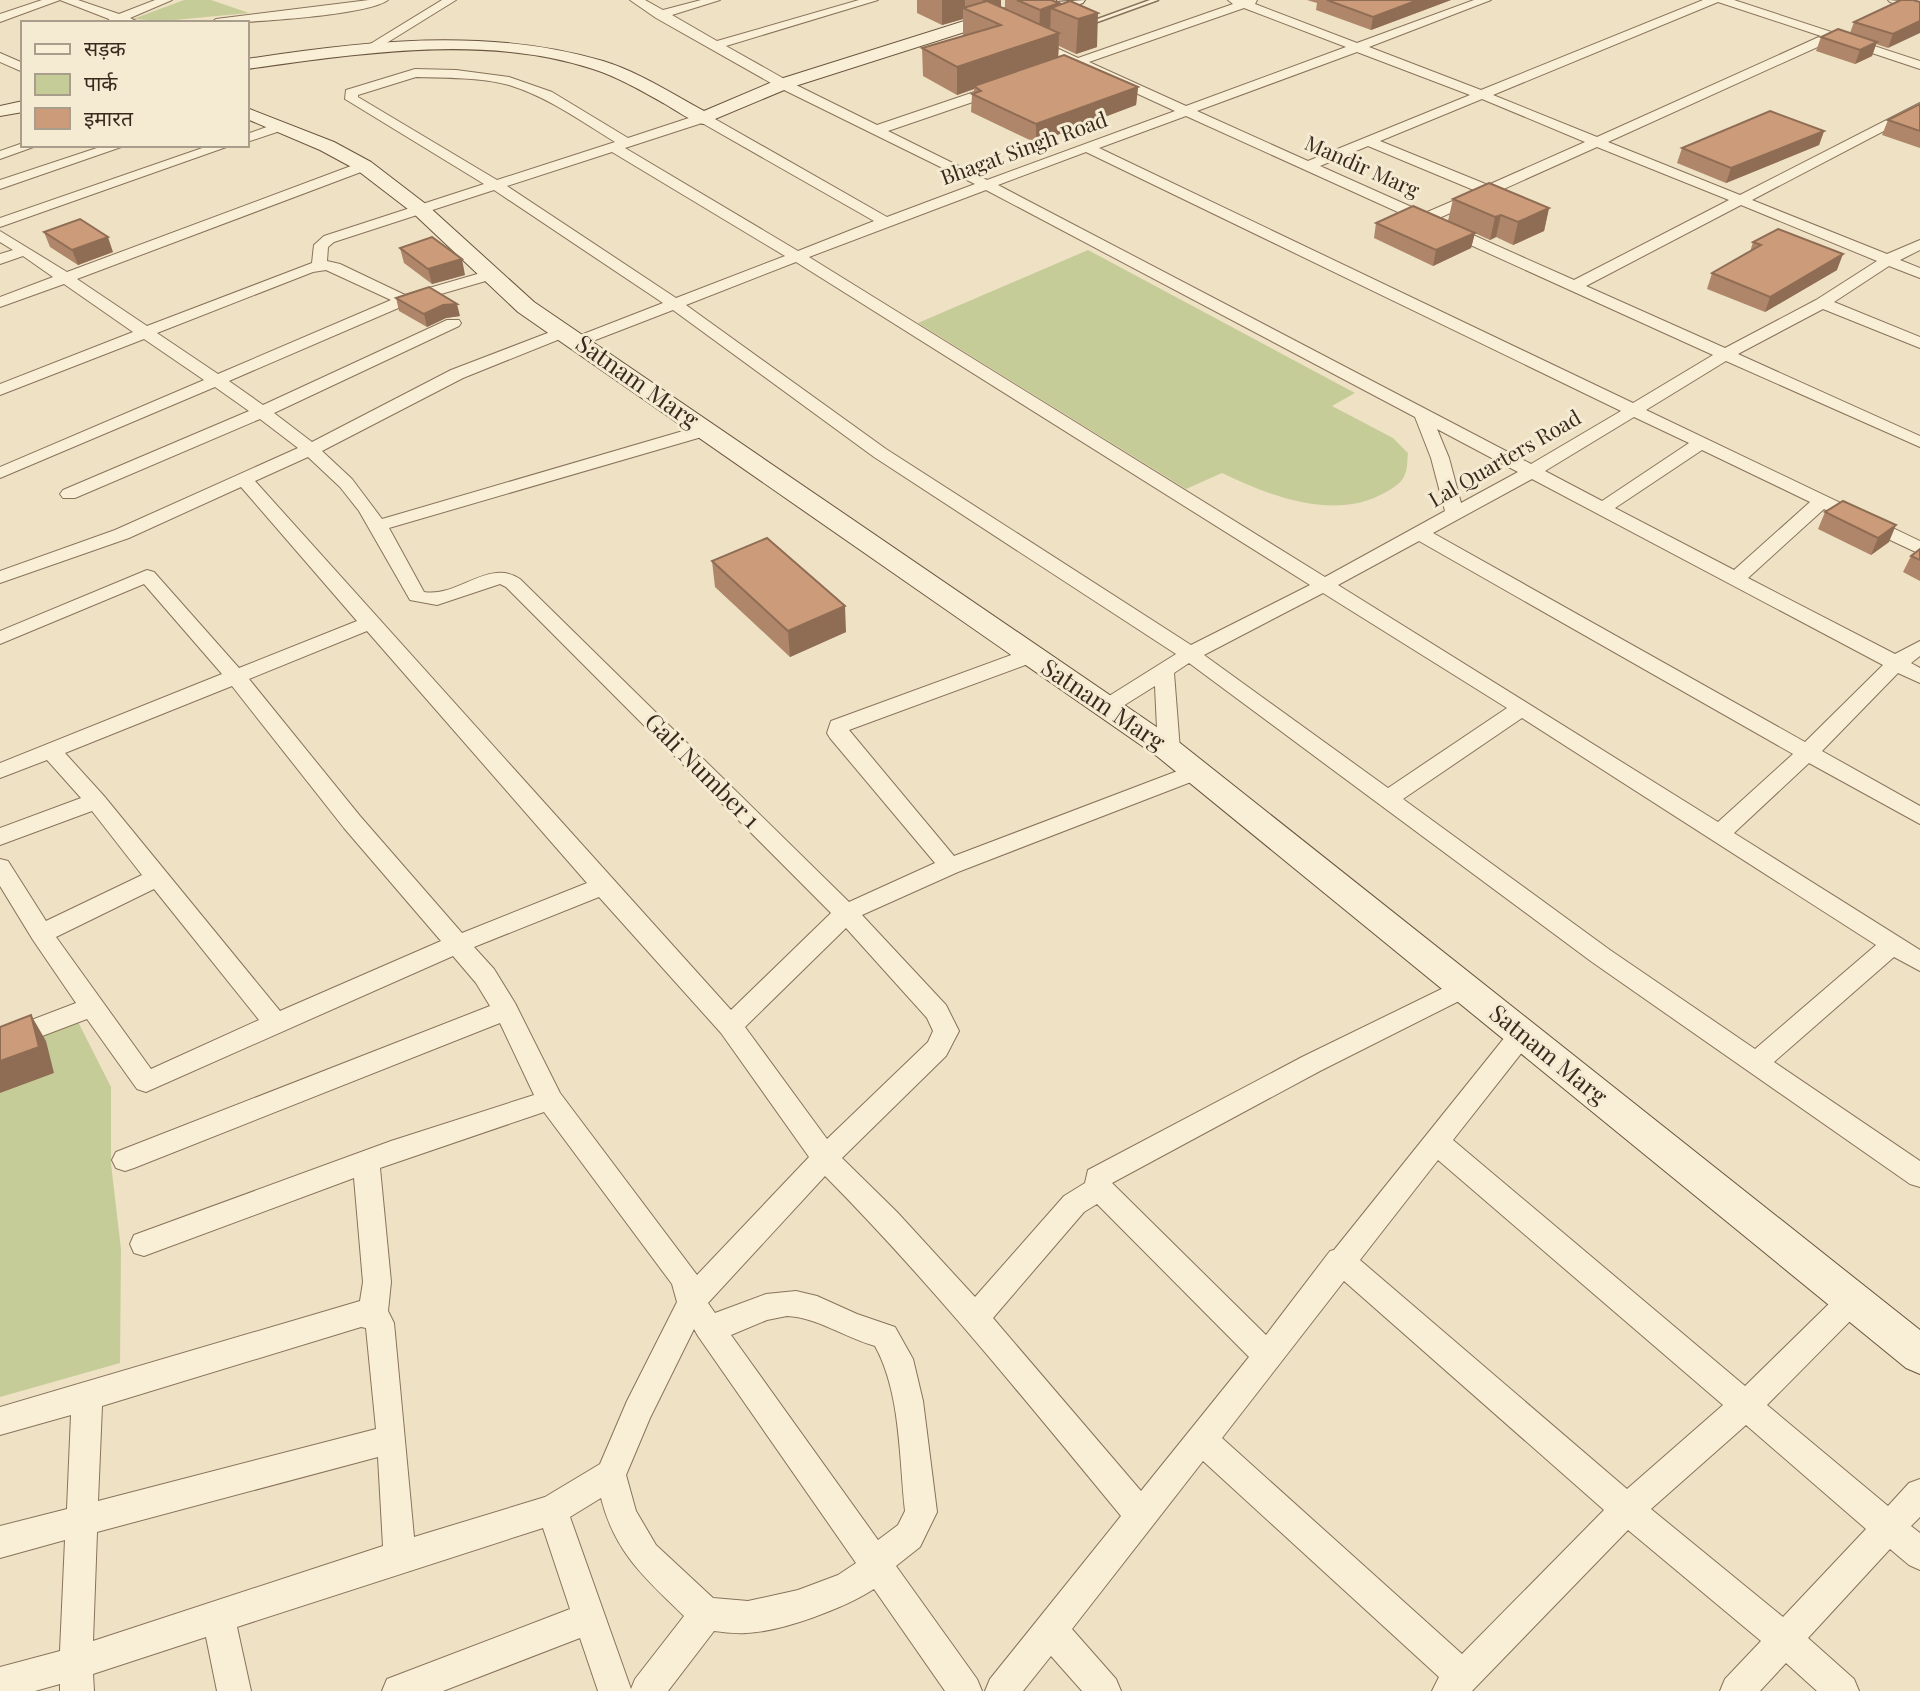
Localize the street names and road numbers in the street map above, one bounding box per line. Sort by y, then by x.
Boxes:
street label: Bhagat Singh Road [936,104,1111,190]
street label: Mandir Marg [1301,127,1425,203]
street label: Satnam Marg [570,326,706,435]
street label: Lal Quarters Road [1423,402,1585,512]
street label: Satnam Marg [1036,650,1173,757]
street label: Gali Number 1 [639,705,768,834]
street label: Satnam Marg [1484,996,1615,1111]

